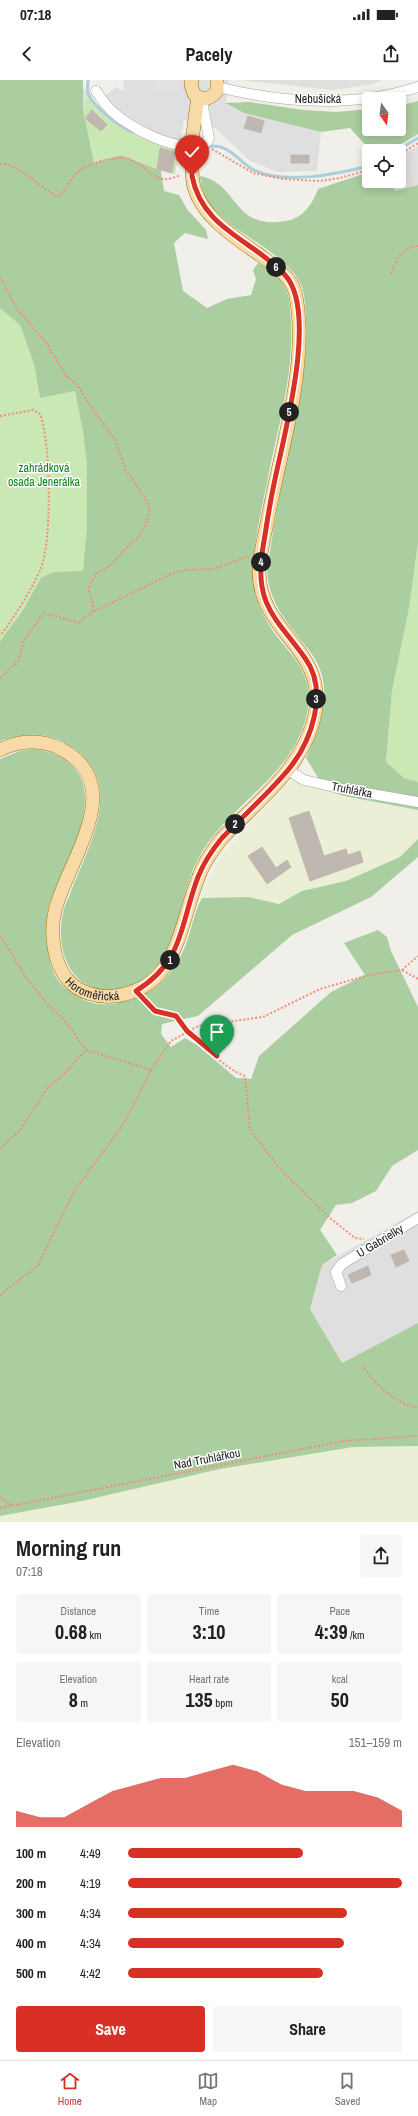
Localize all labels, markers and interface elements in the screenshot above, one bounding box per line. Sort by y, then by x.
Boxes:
text: 07:18 [20,4,51,25]
text: Pacely [186,42,232,67]
icon: back [16,43,38,65]
icon: share [380,43,402,65]
street label: Nebušická [295,91,342,107]
north arrow [362,92,406,136]
map controls [362,92,406,188]
pin [175,135,209,176]
icon: check [181,141,203,163]
button: locate [362,144,406,188]
pin: 6 [266,257,286,277]
text: 6 [273,260,279,274]
pin: 5 [279,402,299,422]
text: 5 [286,405,292,419]
park label: zahrádková osada Jenerálka [8,460,81,490]
pin: 4 [251,552,271,572]
text: 4 [258,555,264,569]
pin: 3 [306,689,326,709]
text: 3 [313,692,319,706]
street label: Truhlářka [330,778,374,802]
pin: 2 [225,814,245,834]
text: 2 [232,817,238,831]
pin: 1 [160,950,180,970]
text: 1 [167,953,173,967]
street label: Horoměřická [62,974,121,1004]
pin [200,1015,234,1056]
icon: arrive [206,1021,228,1043]
street label: U Gabrielky [354,1221,406,1261]
street label: Nad Truhlářkou [172,1445,242,1473]
text: Morning run [16,1533,121,1563]
button: share [360,1535,402,1577]
text: 07:18 [16,1563,43,1580]
text: Distance [61,1604,96,1618]
text: Time [199,1604,219,1618]
text: Pace [329,1604,350,1618]
text: 0.68 [55,1618,87,1645]
text: 3:10 [193,1618,225,1645]
text: 4:39 [315,1618,348,1645]
text: km [87,1628,102,1642]
text: /km [348,1628,365,1642]
text: Elevation [60,1672,97,1686]
text: Heart rate [189,1672,229,1686]
text: kcal [332,1672,348,1686]
text: 8 [69,1686,78,1713]
text: 135 [185,1686,213,1713]
text: 50 [331,1686,349,1713]
text: m [78,1696,88,1710]
text: bpm [213,1696,233,1710]
text: Elevation [16,1734,60,1751]
text: 151–159 m [349,1734,402,1751]
text: 100 m [16,1845,46,1862]
text: 4:49 [80,1845,101,1862]
text: 200 m [16,1875,46,1892]
text: 4:19 [80,1875,101,1892]
text: 300 m [16,1905,46,1922]
text: 4:34 [80,1905,101,1922]
text: 400 m [16,1935,46,1952]
text: 4:34 [80,1935,101,1952]
text: 500 m [16,1965,46,1982]
text: 4:42 [80,1965,101,1982]
button: Save [16,2006,205,2052]
button: Share [213,2006,402,2052]
tab: Home [58,2070,82,2108]
tab: Map [197,2070,219,2108]
tab: Saved [335,2070,360,2108]

